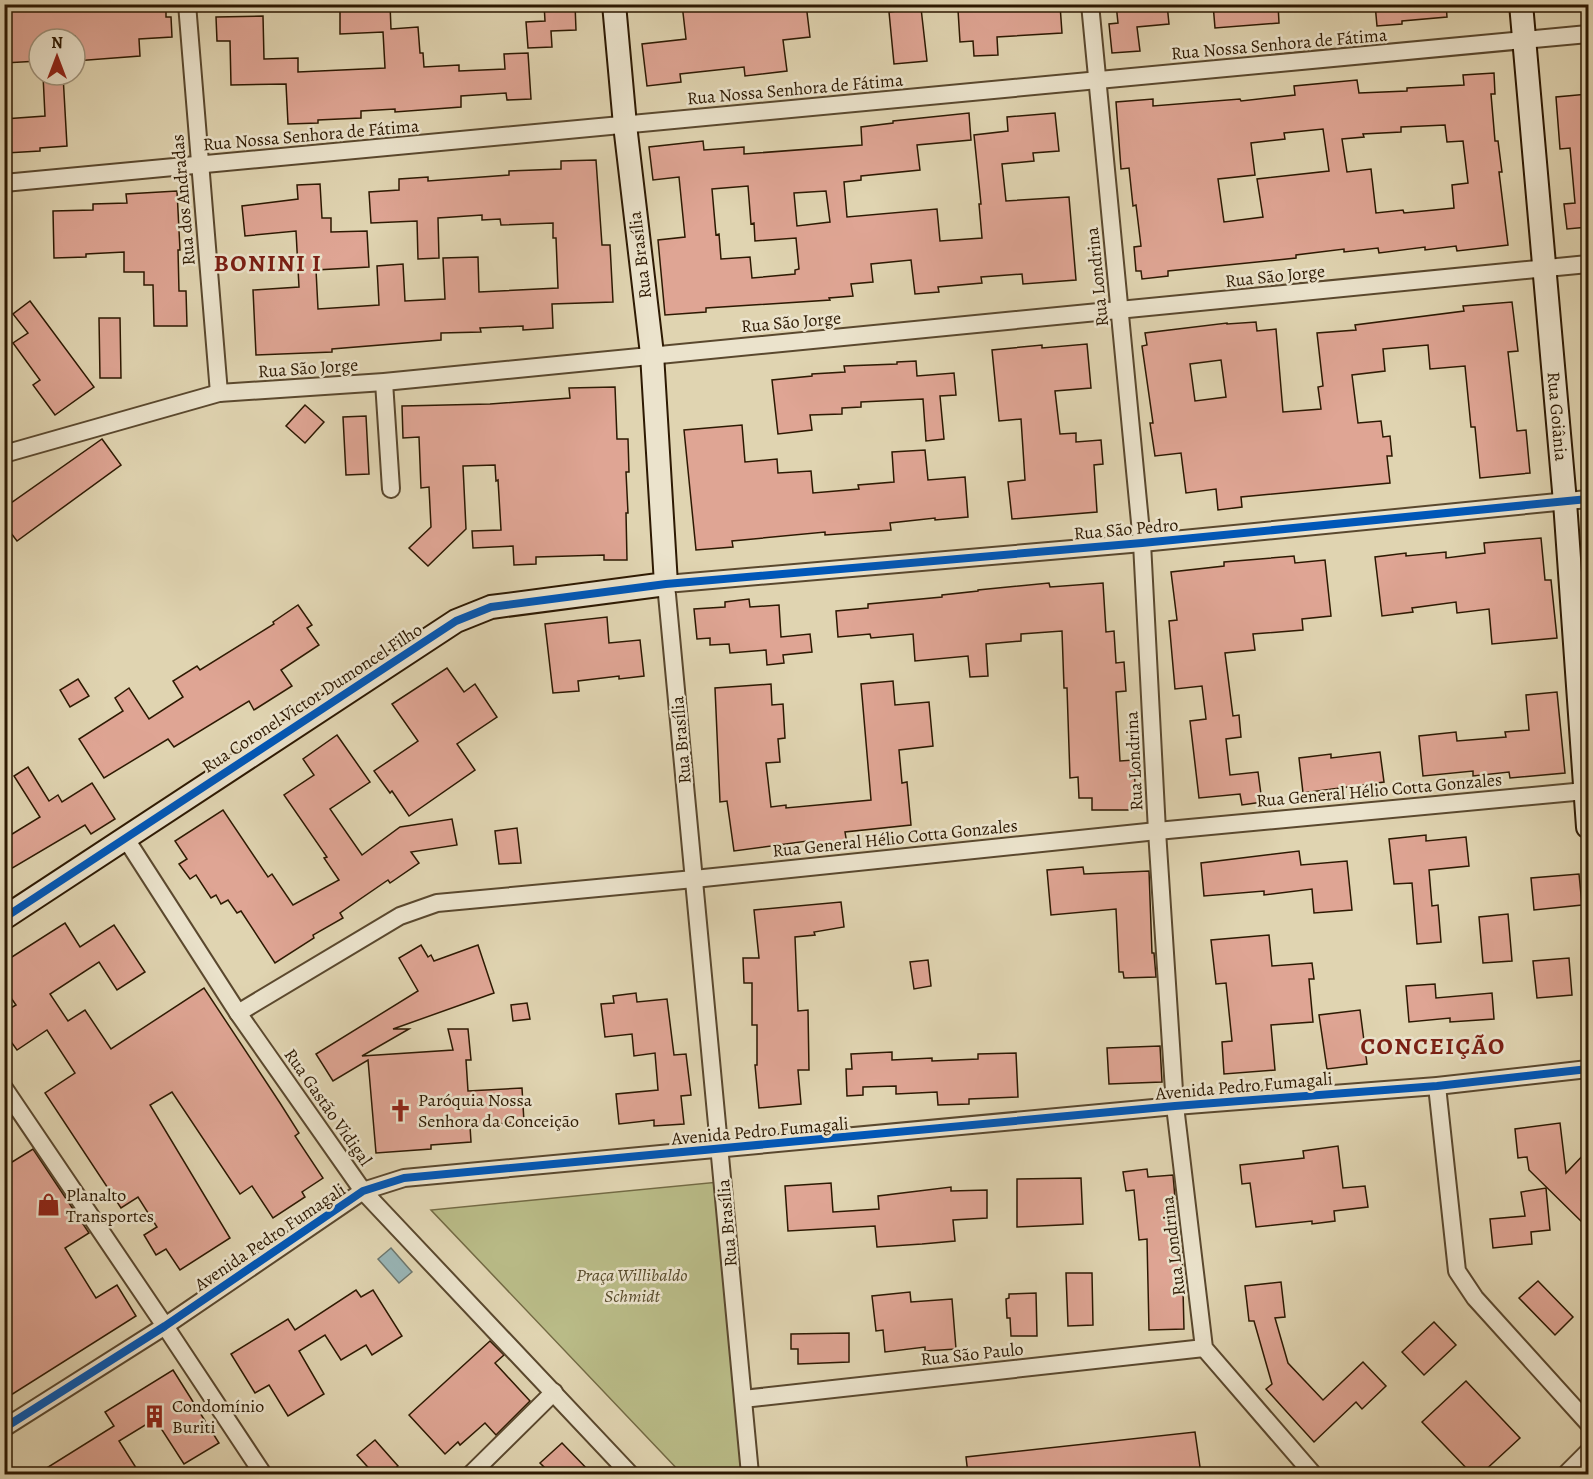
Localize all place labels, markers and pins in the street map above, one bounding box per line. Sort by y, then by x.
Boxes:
place label: Paróquia Nossa Senhora da Conceição [418,1088,579,1133]
church icon: Paróquia Nossa Senhora da Conceição [387,1097,413,1123]
place label: Planalto Transportes [66,1183,154,1228]
shop icon: Planalto Transportes [35,1192,61,1218]
place label: Condomínio Buriti [172,1394,264,1439]
building icon: Condomínio Buriti [141,1403,167,1429]

